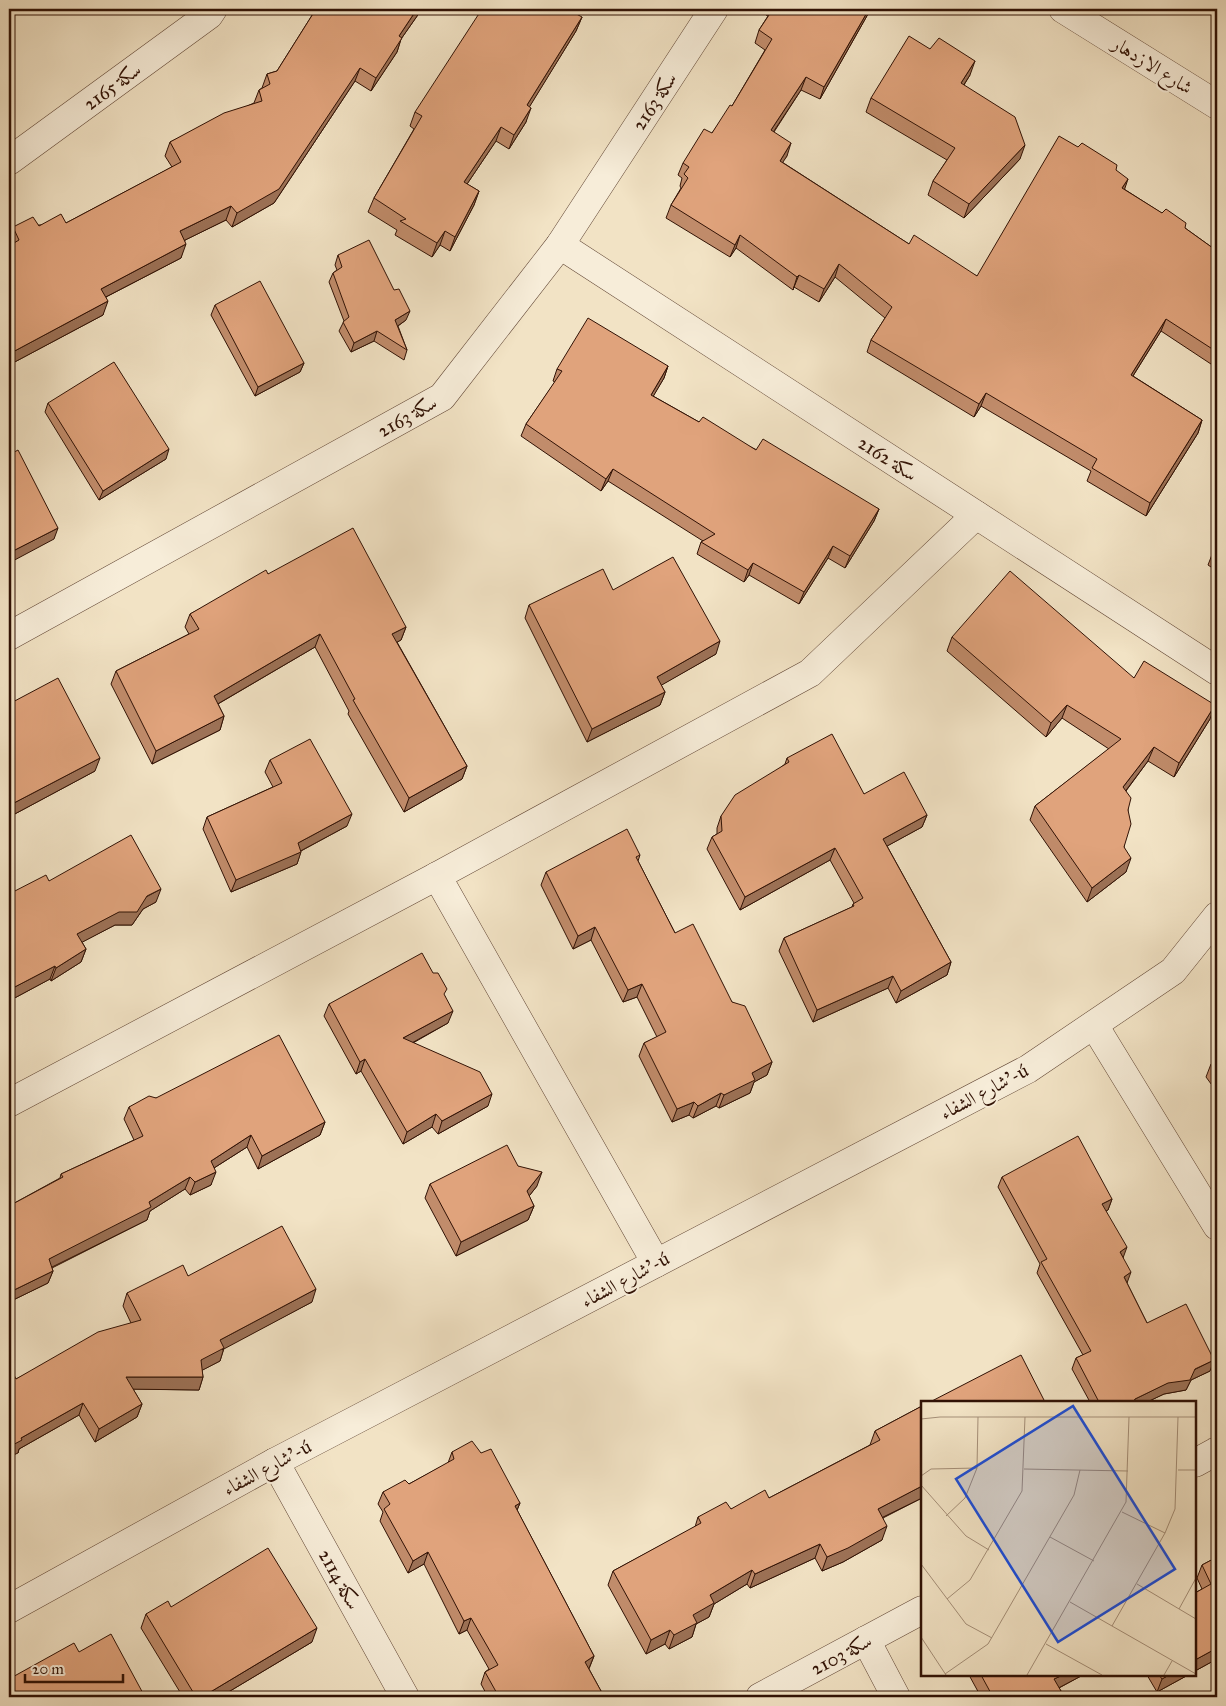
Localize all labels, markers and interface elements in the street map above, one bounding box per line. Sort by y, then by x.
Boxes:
street label: شارع الازدهار [1105,31,1197,102]
street label: سكة 2165 [79,58,146,115]
street label: سكة 2163 [627,68,682,134]
street label: سكة 2163 [374,391,441,442]
street label: سكة 2162 [854,431,922,486]
street label: شارع الشفاء'-ú [936,1059,1034,1128]
street label: شارع الشفاء'-ú [577,1247,675,1316]
inset map [921,1401,1196,1676]
street label: شارع الشفاء'-ú [219,1435,317,1504]
street label: سكة 2114 [314,1545,365,1613]
street label: سكة 2103 [807,1629,876,1680]
scale bar [25,1651,122,1683]
text: 20 m [32,1660,64,1678]

